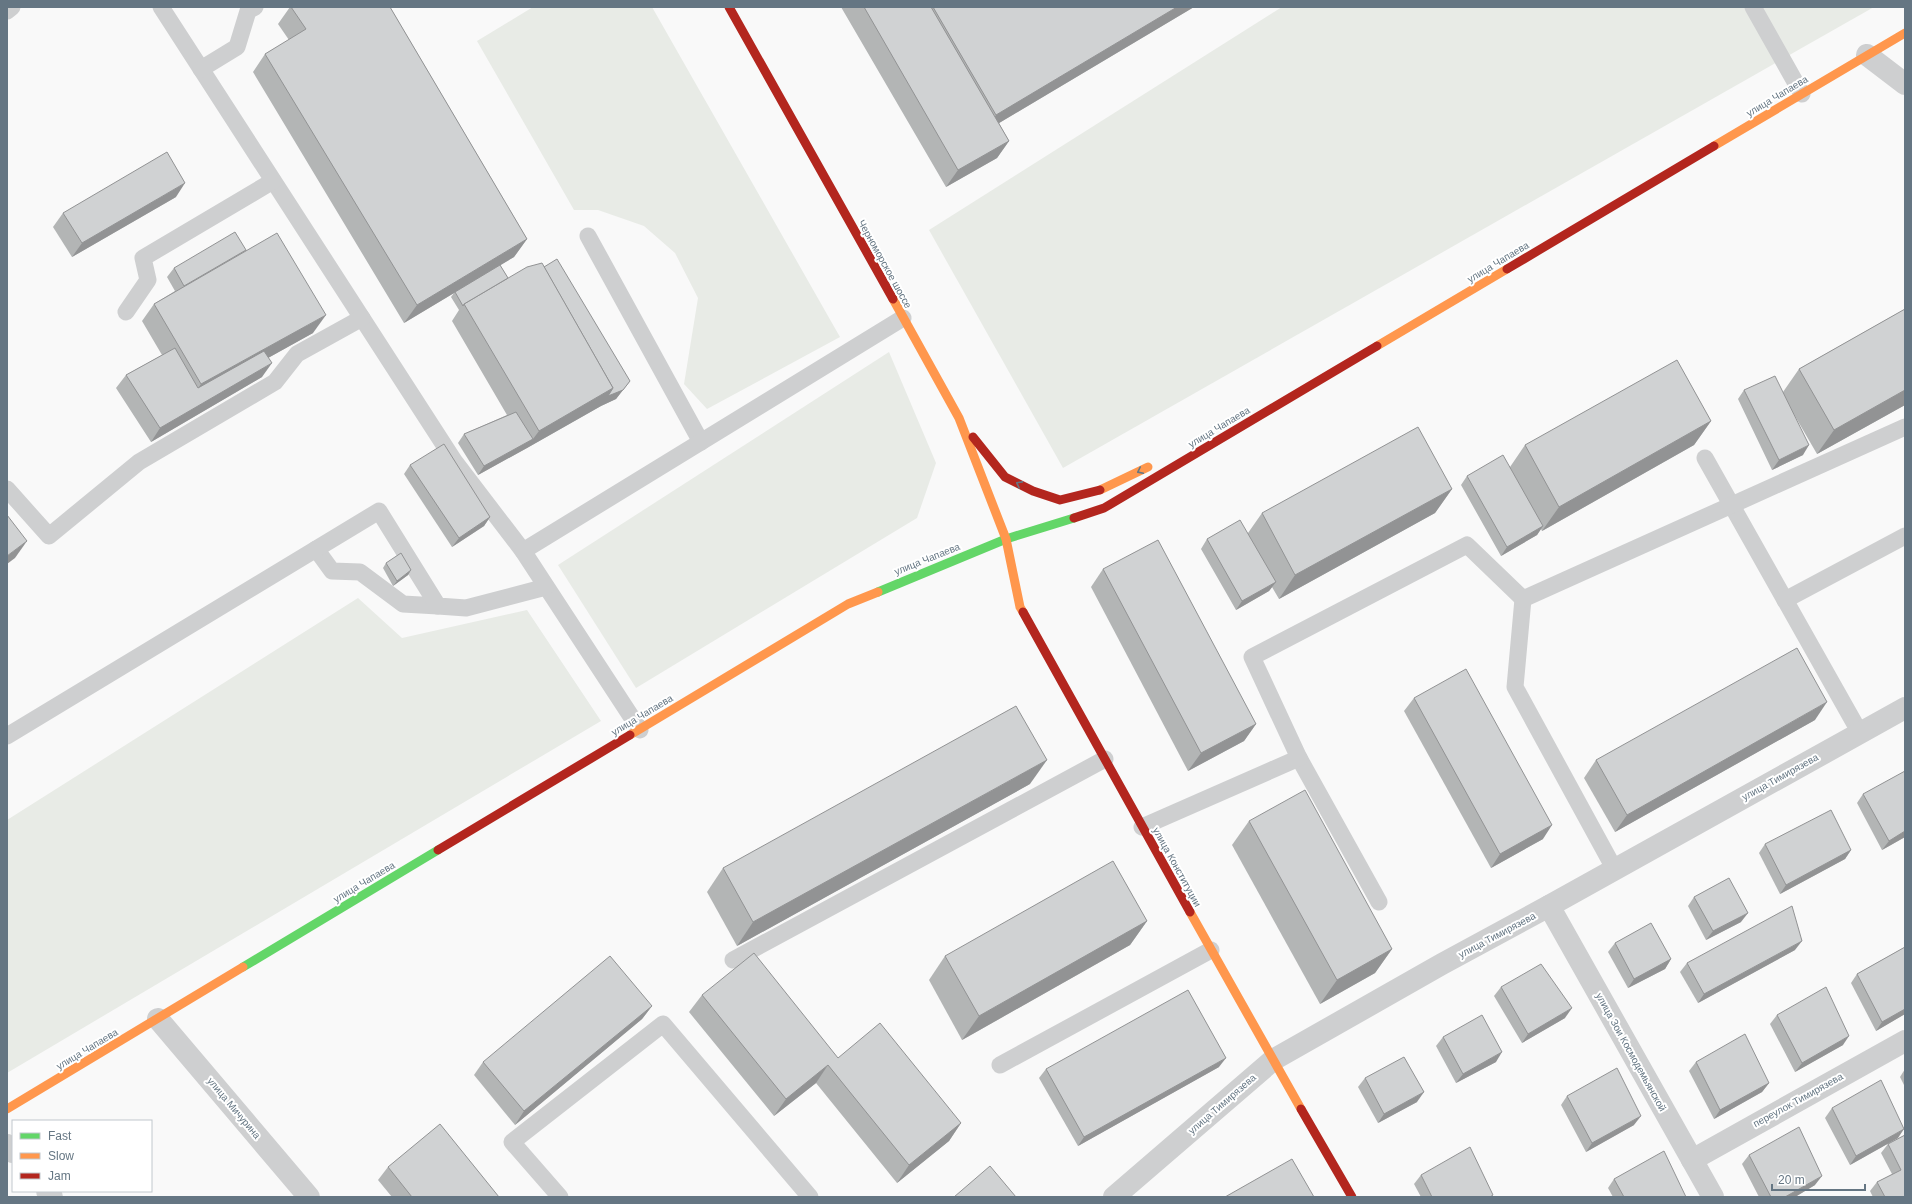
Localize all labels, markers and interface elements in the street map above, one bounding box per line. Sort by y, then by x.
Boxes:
street label: улица Чапаева [1744,73,1810,119]
street label: Черноморское шоссе [856,218,914,311]
street label: улица Чапаева [1465,239,1531,285]
street label: улица Чапаева [1186,404,1252,450]
one-way arrow [1136,466,1144,474]
one-way arrow [1016,481,1023,489]
street label: улица Чапаева [893,541,962,577]
street label: улица Чапаева [609,692,675,738]
street label: улица Тимирязева [1740,751,1820,803]
street label: улица Конституции [1151,825,1203,909]
street label: улица Чапаева [331,859,397,905]
street label: улица Тимирязева [1457,910,1538,960]
street label: улица Зои Космодемьянской [1594,991,1668,1113]
street label: улица Чапаева [54,1026,120,1072]
street label: улица Тимирязева [1186,1071,1258,1136]
street label: переулок Тимирязева [1751,1071,1845,1129]
street label: улица Мичурина [205,1075,263,1141]
legend [12,1120,152,1192]
text: Fast [48,1129,72,1143]
text: Slow [48,1149,74,1163]
scale bar [1772,1166,1865,1192]
text: Jam [48,1169,71,1183]
text: 20 m [1778,1173,1805,1187]

